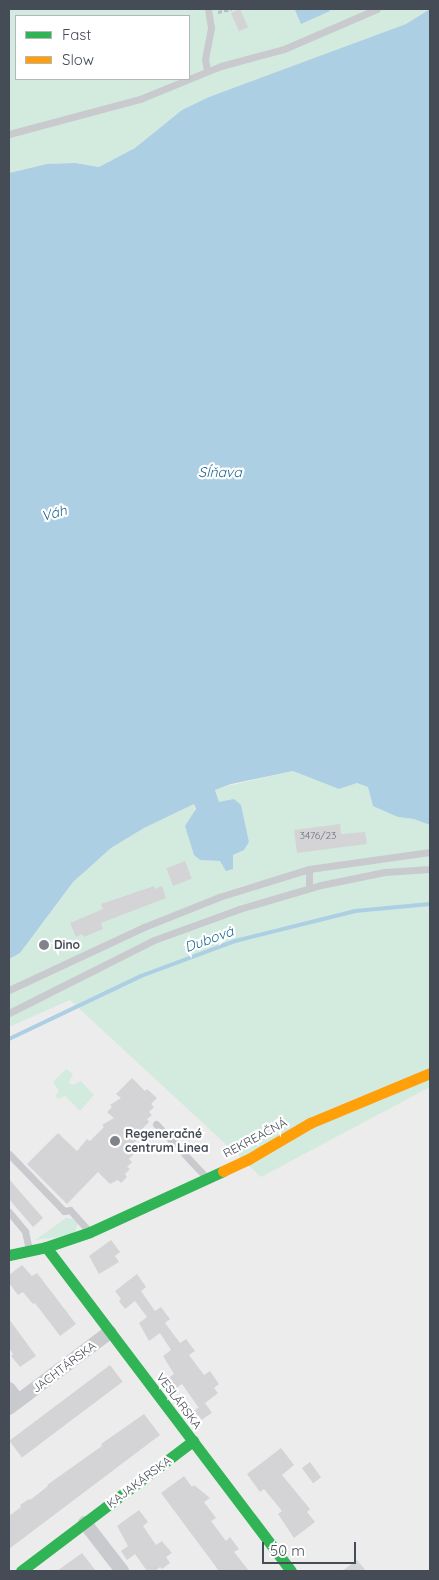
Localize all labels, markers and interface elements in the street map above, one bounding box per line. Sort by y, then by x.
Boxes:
legend [15,15,190,80]
text: Fast [62,25,91,44]
text: Slow [62,50,94,69]
water label: Sĺňava [198,464,242,480]
water label: Váh [39,501,69,525]
house number: 3476/23 [300,830,336,842]
water label: Dubová [182,922,236,956]
place label: Dino [54,938,80,952]
marker: Dino [38,939,50,951]
street label: REKREAČNÁ [221,1115,289,1161]
place label: Regeneračné centrum Linea [125,1127,208,1155]
marker: Regeneračné centrum Linea [109,1135,121,1147]
street label: JACHTÁRSKA [29,1338,99,1396]
street label: VESLÁRSKA [153,1370,205,1432]
street label: KAJAKÁRSKA [104,1453,174,1511]
scale bar [264,1532,358,1564]
text: 50 m [270,1541,305,1560]

